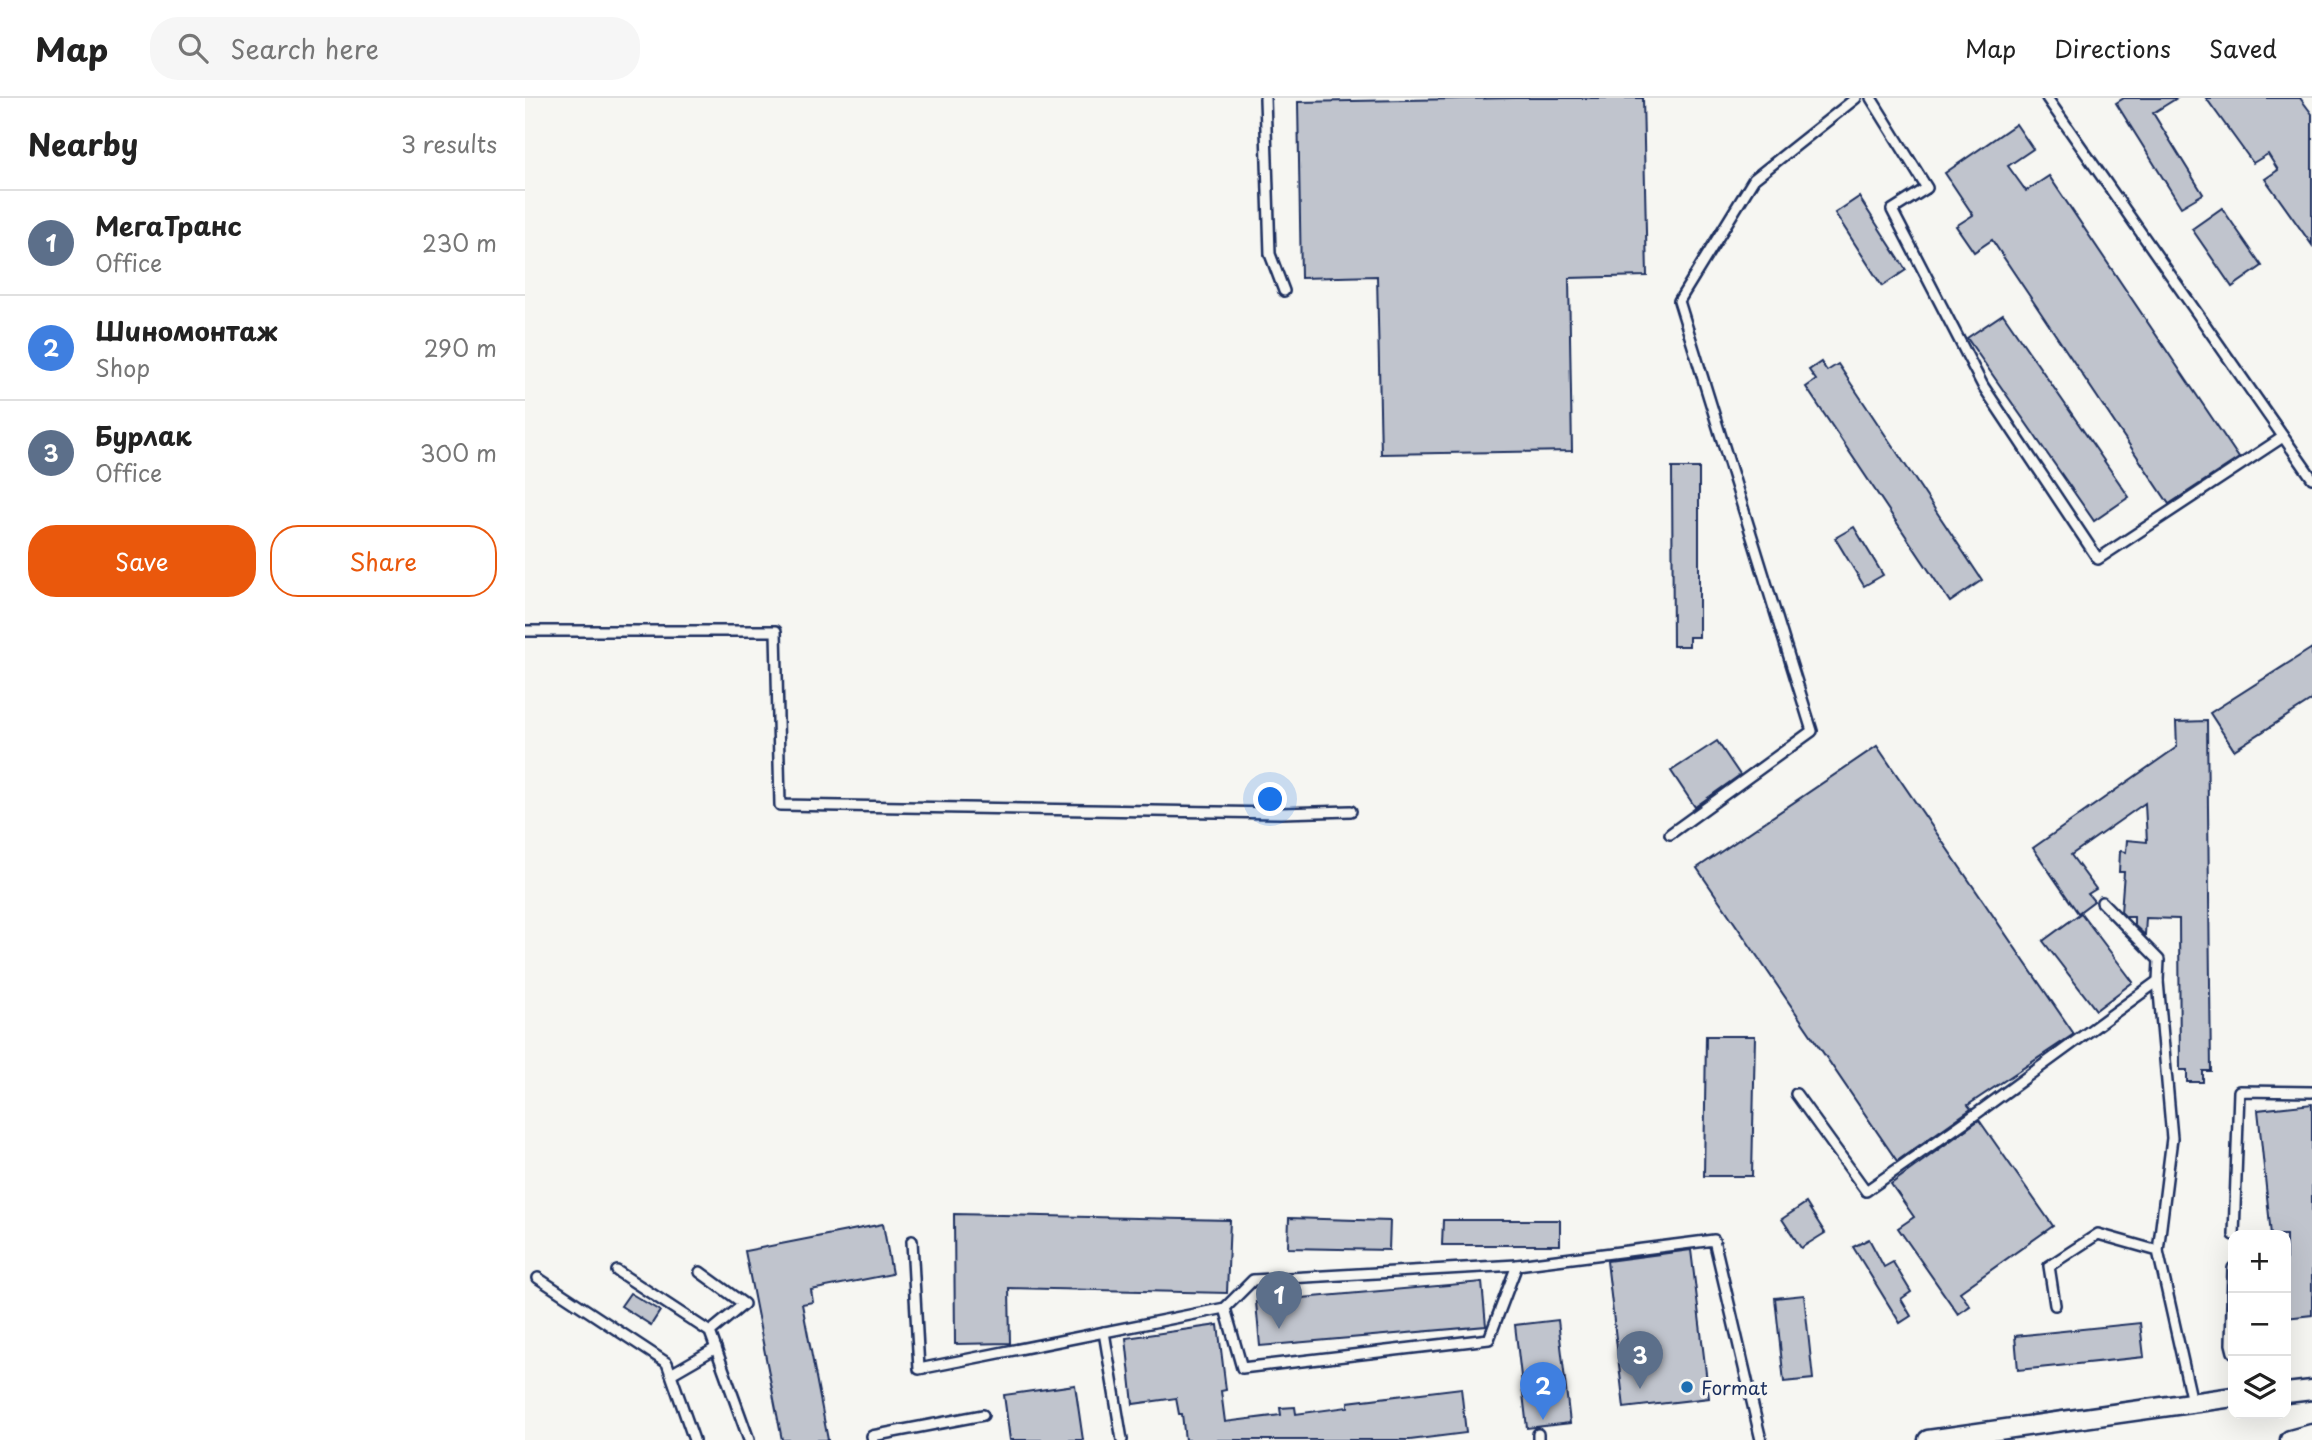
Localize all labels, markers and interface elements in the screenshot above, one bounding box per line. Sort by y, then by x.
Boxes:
search box [150,17,640,80]
text: Map [35,23,108,73]
icon: search [174,29,212,67]
text: Search here [230,29,379,68]
text: Map [1965,30,2016,66]
text: Directions [2054,30,2171,66]
text: Saved [2209,30,2277,66]
text: Nearby [28,121,138,166]
text: 3 results [401,126,497,161]
text: МегаТранс [95,206,242,245]
text: 1 [46,225,57,260]
text: 230 m [422,225,497,260]
text: Office [95,245,162,280]
text: Шиномонтаж [95,311,277,350]
text: 2 [43,330,59,365]
text: 290 m [424,330,497,365]
text: Shop [95,350,150,385]
text: Бурлак [95,416,192,455]
text: 3 [43,435,59,470]
text: 300 m [420,435,497,470]
text: Office [95,455,162,490]
button: Save [28,525,256,597]
button: Share [270,525,497,597]
your location [1253,782,1287,816]
map controls [2228,1230,2291,1419]
button: + [2228,1230,2291,1293]
pin: 1 [1256,1271,1302,1329]
button: − [2228,1293,2291,1356]
pin: 3 [1617,1331,1663,1389]
button: layers [2228,1356,2291,1419]
pin: 2 [1520,1362,1566,1420]
place label: Format [1701,1373,1768,1401]
marker: Format [1679,1379,1695,1395]

